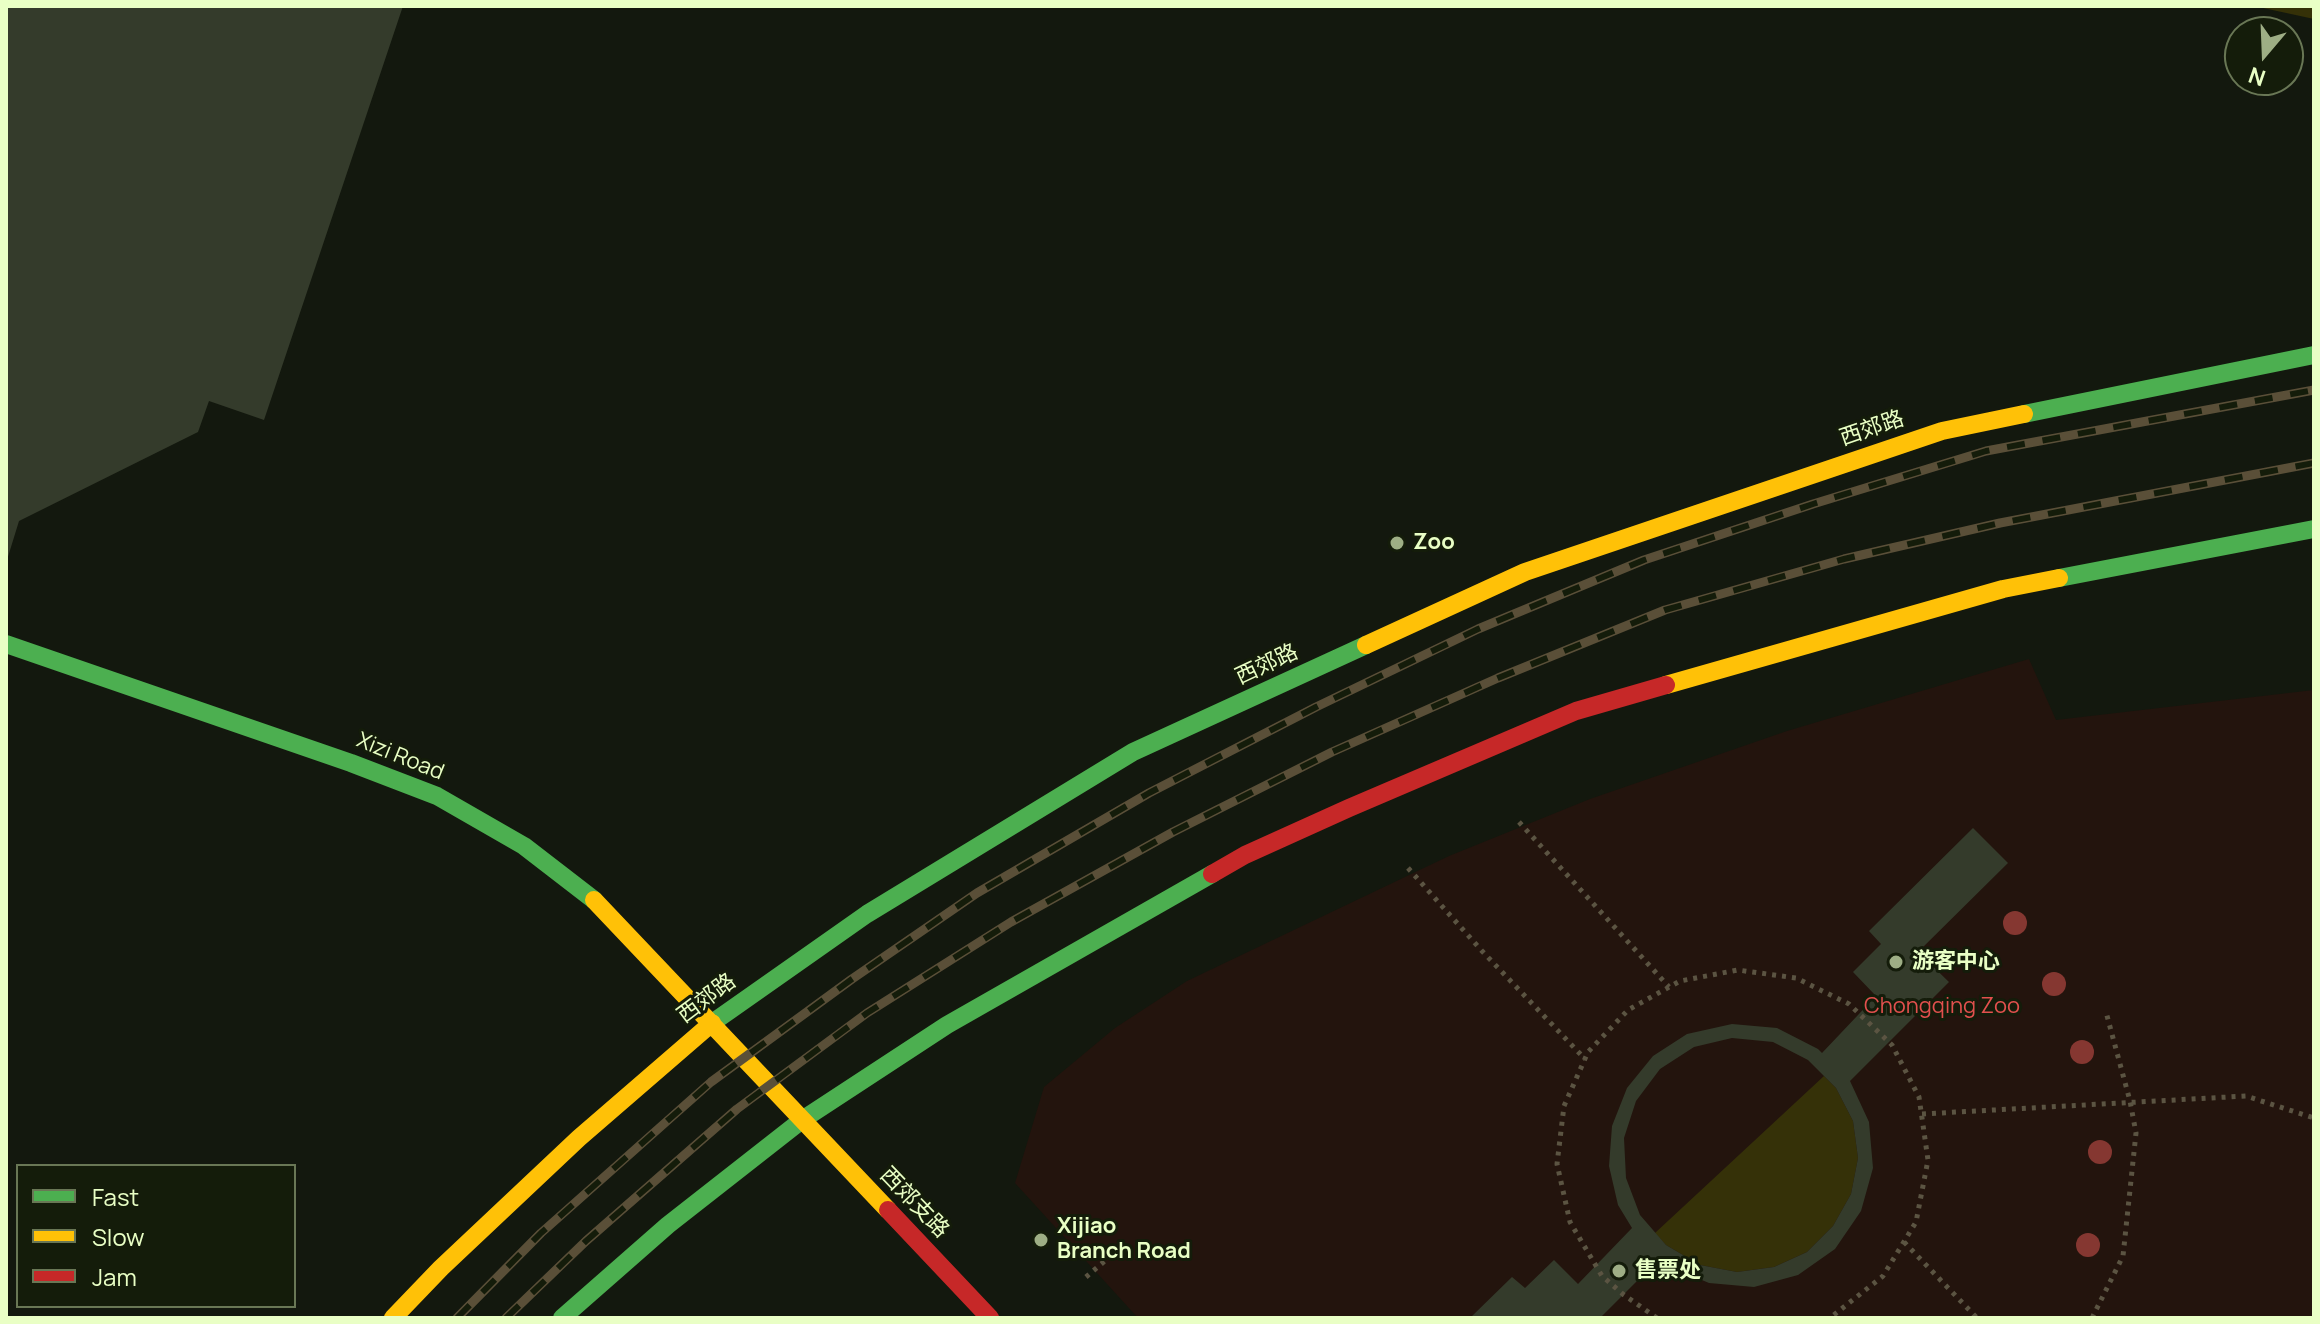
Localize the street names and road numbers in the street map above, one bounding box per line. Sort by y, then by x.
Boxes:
street label: 西郊路 [1837,406,1907,452]
street label: 西郊路 [1232,639,1302,691]
street label: Xizi Road [352,728,448,786]
street label: 西郊路 [673,969,741,1029]
street label: 西郊支路 [874,1162,954,1244]

